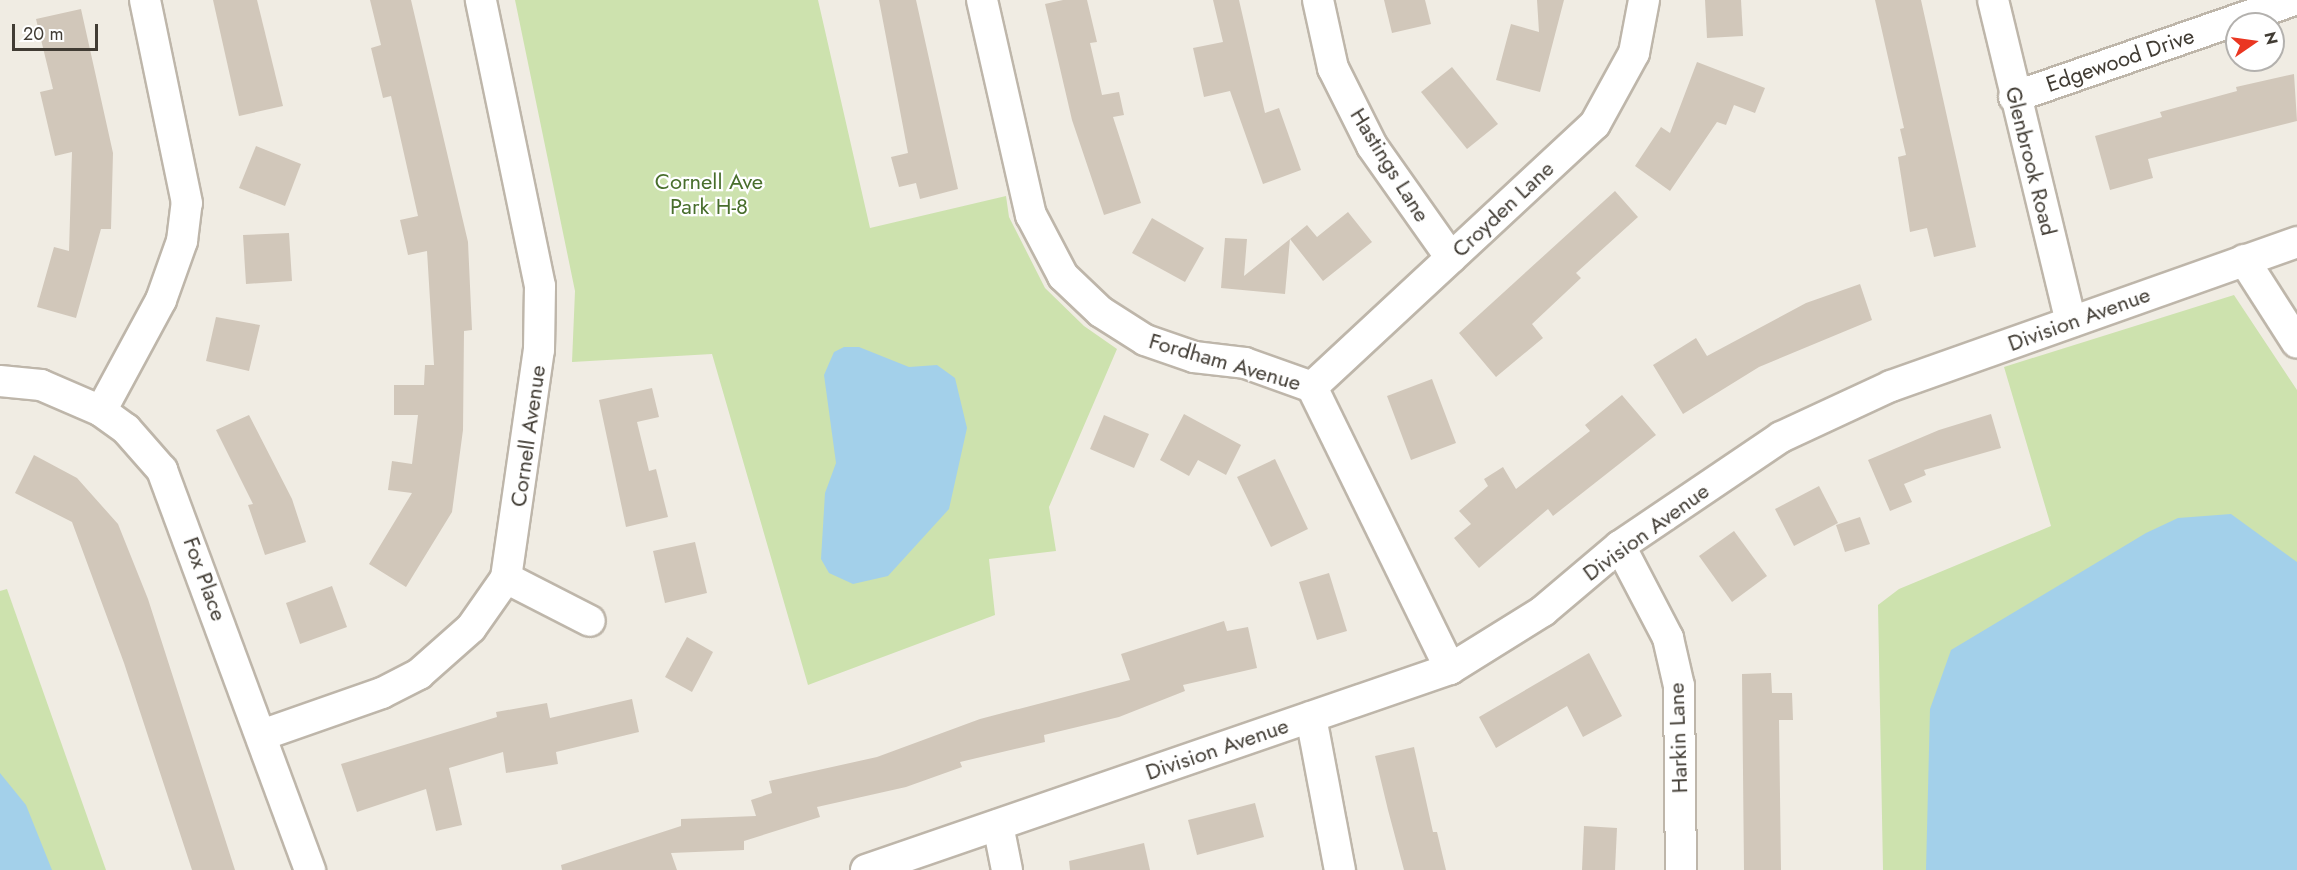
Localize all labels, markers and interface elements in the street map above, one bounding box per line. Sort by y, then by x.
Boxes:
scale bar [15,12,100,50]
north arrow [2225,12,2285,72]
text: 20 m [23,21,63,47]
street label: Edgewood Drive [2042,22,2198,98]
text: N [2258,30,2284,47]
street label: Glenbrook Road [2000,84,2062,238]
street label: Hastings Lane [1345,103,1435,227]
street label: Croyden Lane [1447,155,1559,263]
park label: Cornell Ave Park H-8 [655,168,763,220]
street label: Division Avenue [2004,281,2154,357]
street label: Fordham Avenue [1146,328,1304,396]
street label: Cornell Avenue [505,363,551,509]
street label: Division Avenue [1578,477,1714,587]
street label: Fox Place [178,533,232,625]
street label: Harkin Lane [1663,682,1693,794]
street label: Division Avenue [1142,712,1292,786]

